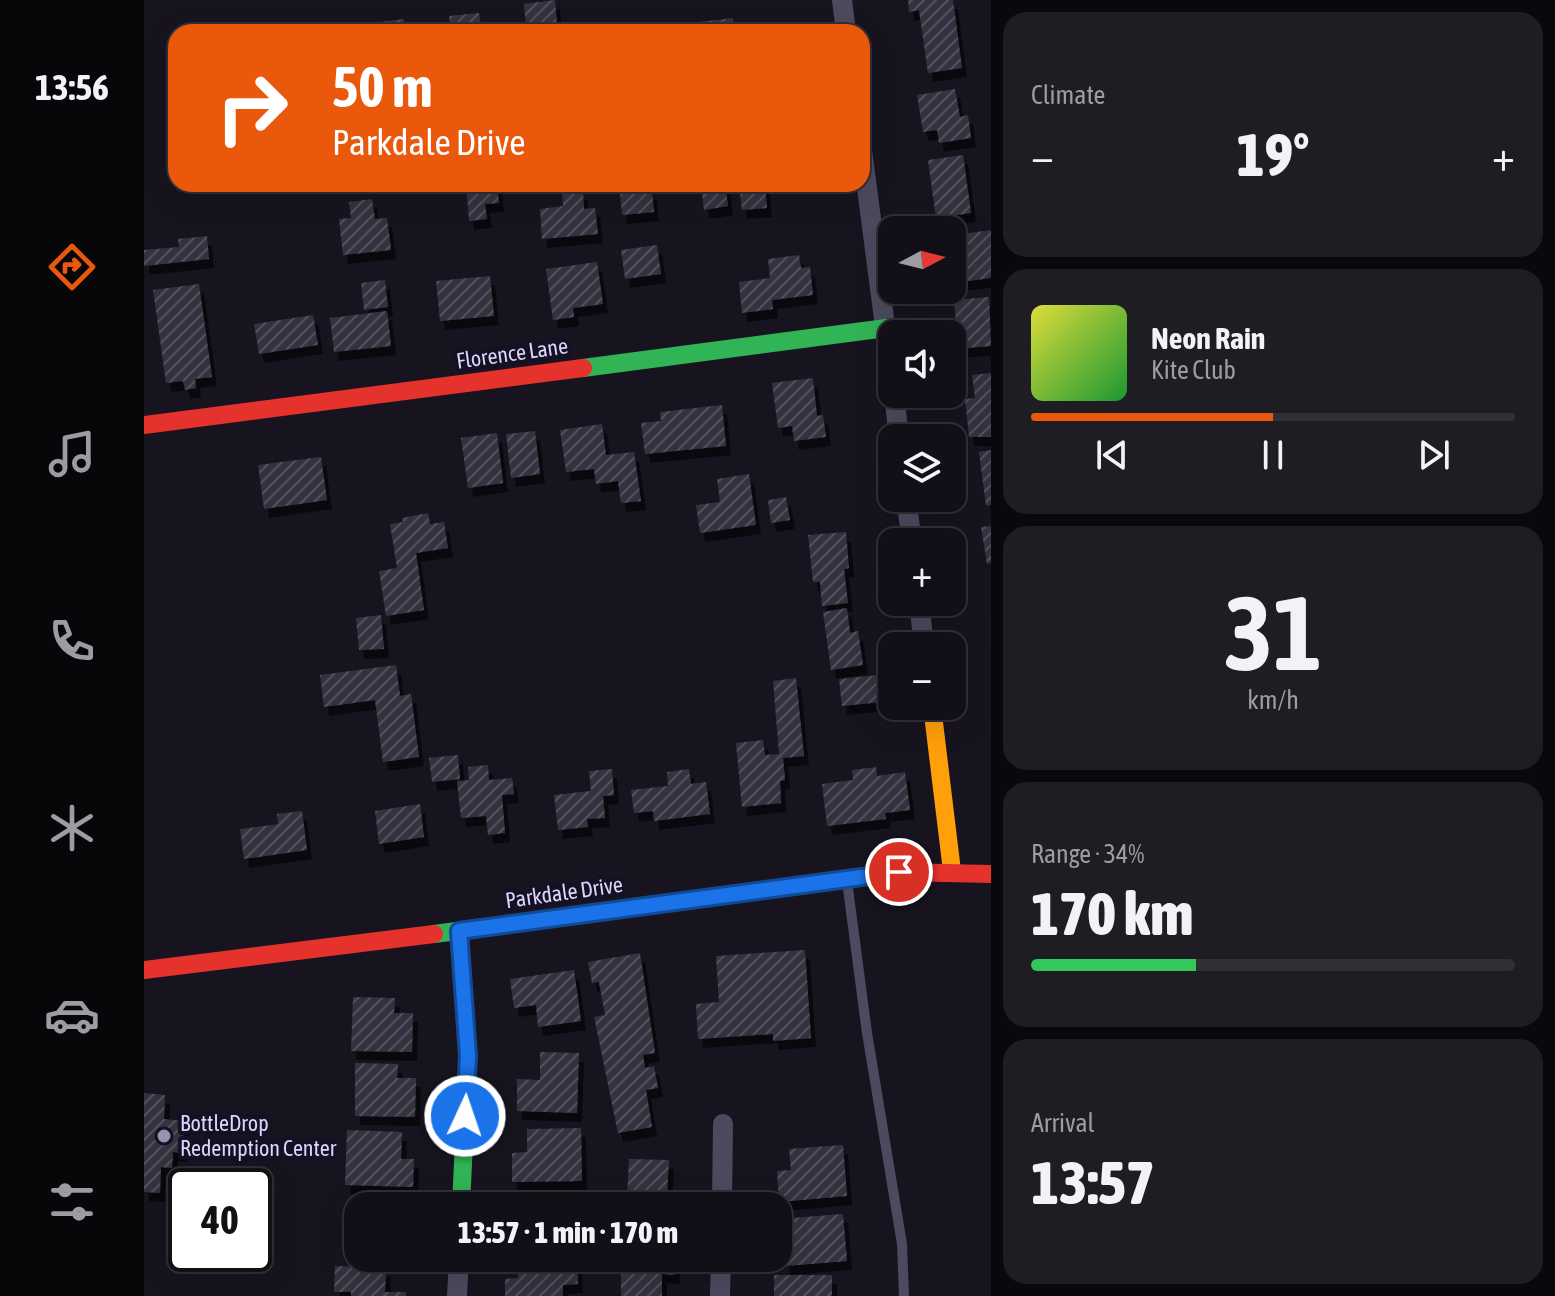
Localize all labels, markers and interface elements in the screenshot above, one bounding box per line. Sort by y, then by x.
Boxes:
text: 50 m [332,55,433,119]
icon: right [200,56,304,160]
text: 13:56 [35,66,109,108]
text: Climate [1031,80,1105,110]
text: 19° [1237,120,1309,189]
text: Parkdale Drive [332,121,526,163]
text: − [1031,130,1054,180]
text: + [1492,130,1515,180]
north arrow [878,216,966,304]
map controls [878,216,966,720]
icon: directions [44,239,100,295]
button: sound [878,320,966,408]
text: Neon Rain [1151,321,1265,355]
street label: Florence Lane [454,332,570,374]
text: Kite Club [1151,355,1236,385]
button: layers [878,424,966,512]
icon: music [44,426,100,482]
icon: previous [1090,433,1134,477]
icon: pause [1251,433,1295,477]
icon: next [1412,433,1456,477]
button: + [878,528,966,616]
text: 31 [1224,573,1322,692]
icon: phone [44,613,100,669]
button: − [878,632,966,720]
text: km/h [1247,685,1299,715]
icon: climate [44,800,100,856]
pin [865,838,933,906]
text: Range · 34% [1031,839,1144,869]
icon: arrive [877,850,921,894]
street label: Parkdale Drive [504,871,624,913]
text: 170 km [1031,879,1193,948]
icon: car [44,987,100,1043]
position arrow [423,1074,507,1158]
text: Arrival [1031,1108,1095,1138]
place label: BottleDrop Redemption Center [180,1110,337,1161]
marker: BottleDrop Redemption Center [155,1127,173,1145]
text: 13:57 [1031,1148,1154,1217]
speed limit sign: 40 [168,1168,272,1272]
icon: filters [44,1174,100,1230]
text: 13:57 · 1 min · 170 m [458,1215,678,1249]

